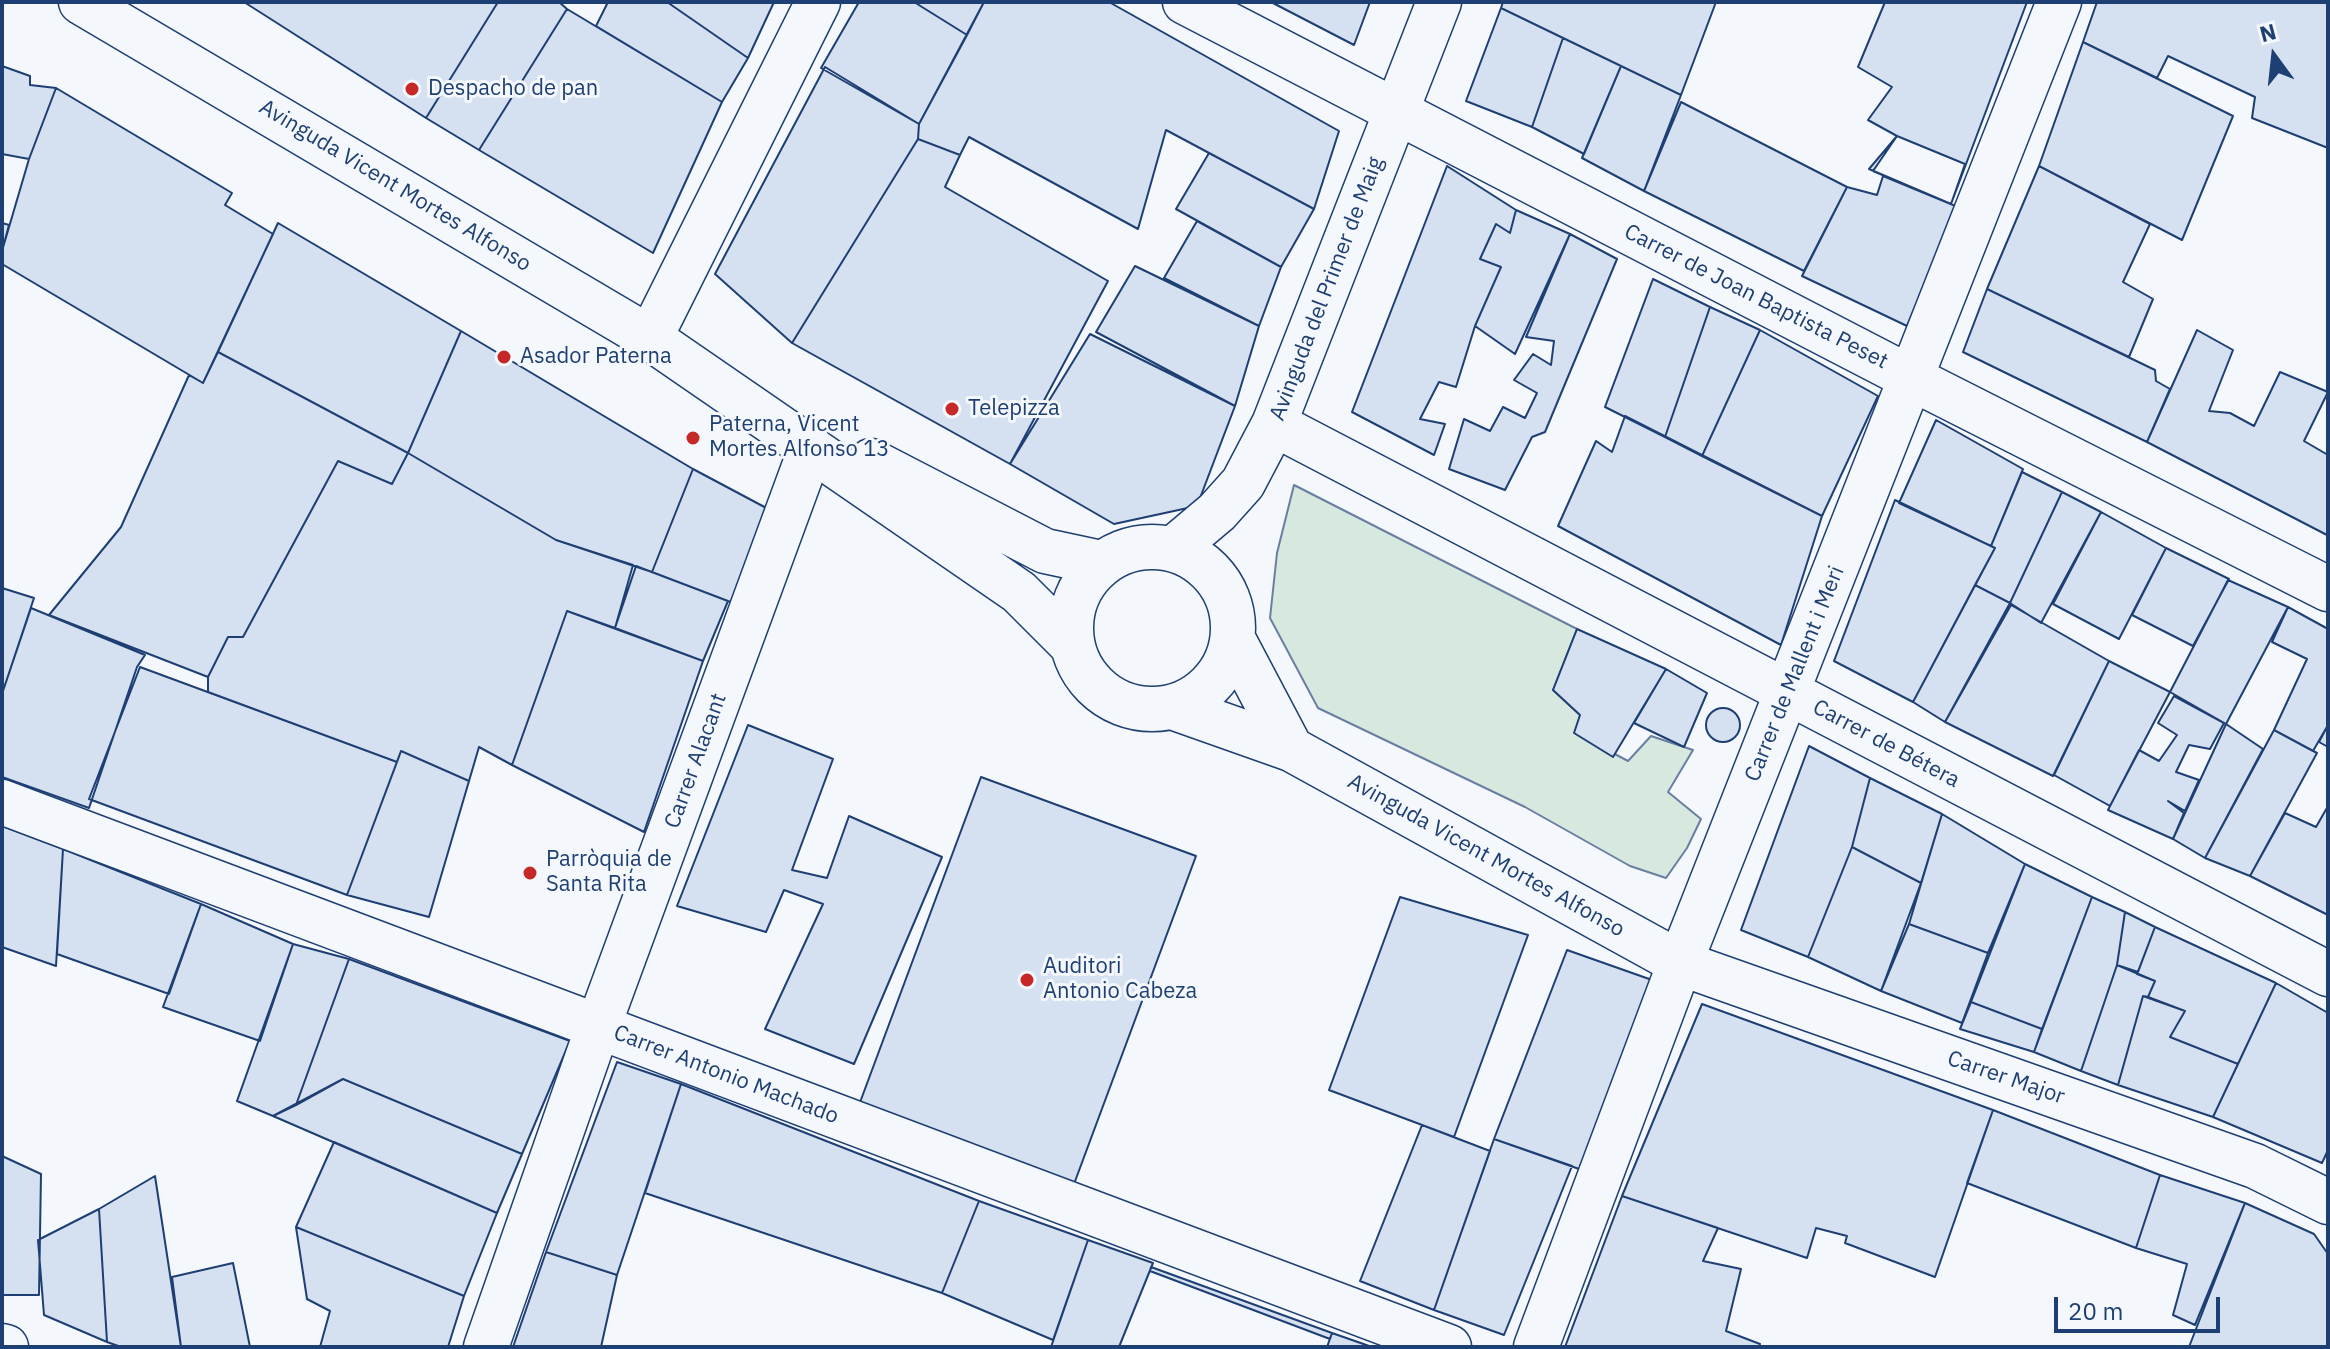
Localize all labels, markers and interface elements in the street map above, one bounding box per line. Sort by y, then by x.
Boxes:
north arrow [2234,16,2314,96]
text: N [2256,16,2279,48]
place label: Despacho de pan [428,76,598,102]
marker: Despacho de pan [403,80,421,98]
street label: Avinguda Vicent Mortes Alfonso [254,94,536,278]
street label: Avinguda del Primer de Maig [1264,153,1390,425]
street label: Carrer de Joan Baptista Peset [1620,219,1892,375]
place label: Asador Paterna [520,344,672,370]
marker: Asador Paterna [495,348,513,366]
place label: Telepizza [968,396,1060,422]
marker: Telepizza [943,400,961,418]
place label: Paterna, Vicent Mortes Alfonso 13 [709,412,890,464]
marker: Paterna, Vicent Mortes Alfonso 13 [684,429,702,447]
street label: Carrer de Mallent i Meri [1740,562,1850,786]
street label: Carrer Alacant [659,690,733,832]
street label: Carrer de Bétera [1808,694,1964,794]
street label: Avinguda Vicent Mortes Alfonso [1343,769,1629,943]
place label: Parròquia de Santa Rita [546,847,672,898]
marker: Parròquia de Santa Rita [521,864,539,882]
place label: Auditori Antonio Cabeza [1043,954,1197,1006]
marker: Auditori Antonio Cabeza [1018,971,1036,989]
street label: Carrer Antonio Machado [610,1020,842,1130]
street label: Carrer Major [1944,1046,2068,1110]
scale bar [2058,1281,2224,1331]
text: 20 m [2068,1295,2123,1327]

